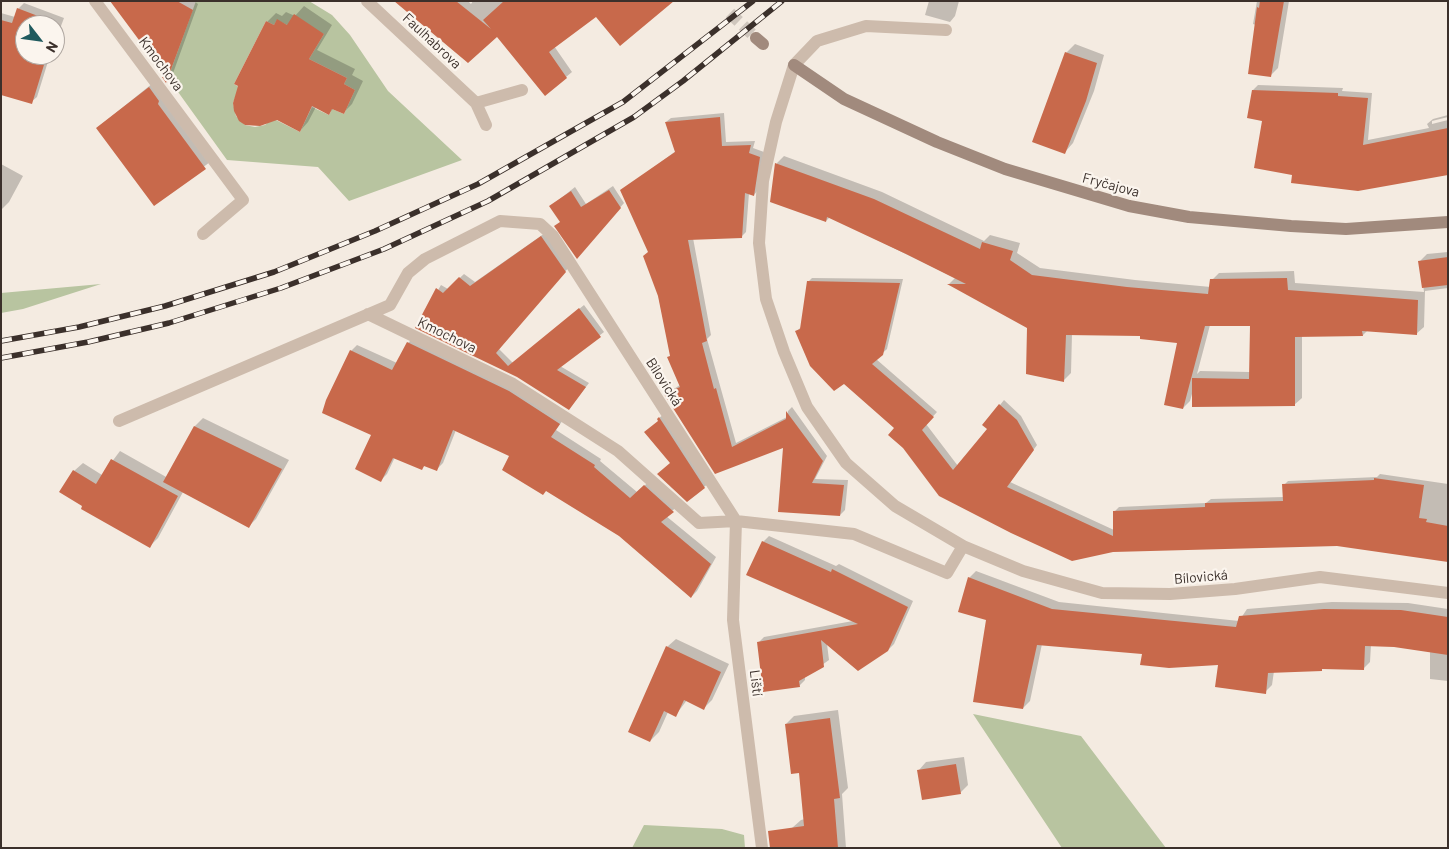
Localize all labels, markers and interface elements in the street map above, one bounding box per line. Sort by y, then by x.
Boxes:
street label: Faulhabrova [399,10,465,72]
north arrow [15,15,65,65]
street label: Kmochova [135,34,187,94]
text: N [43,39,62,56]
street label: Fryčajova [1081,169,1141,201]
street label: Kmochova [415,314,479,356]
street label: Bílovická [642,355,686,409]
street label: Bílovická [1173,566,1229,588]
street label: Liští [746,669,766,697]

